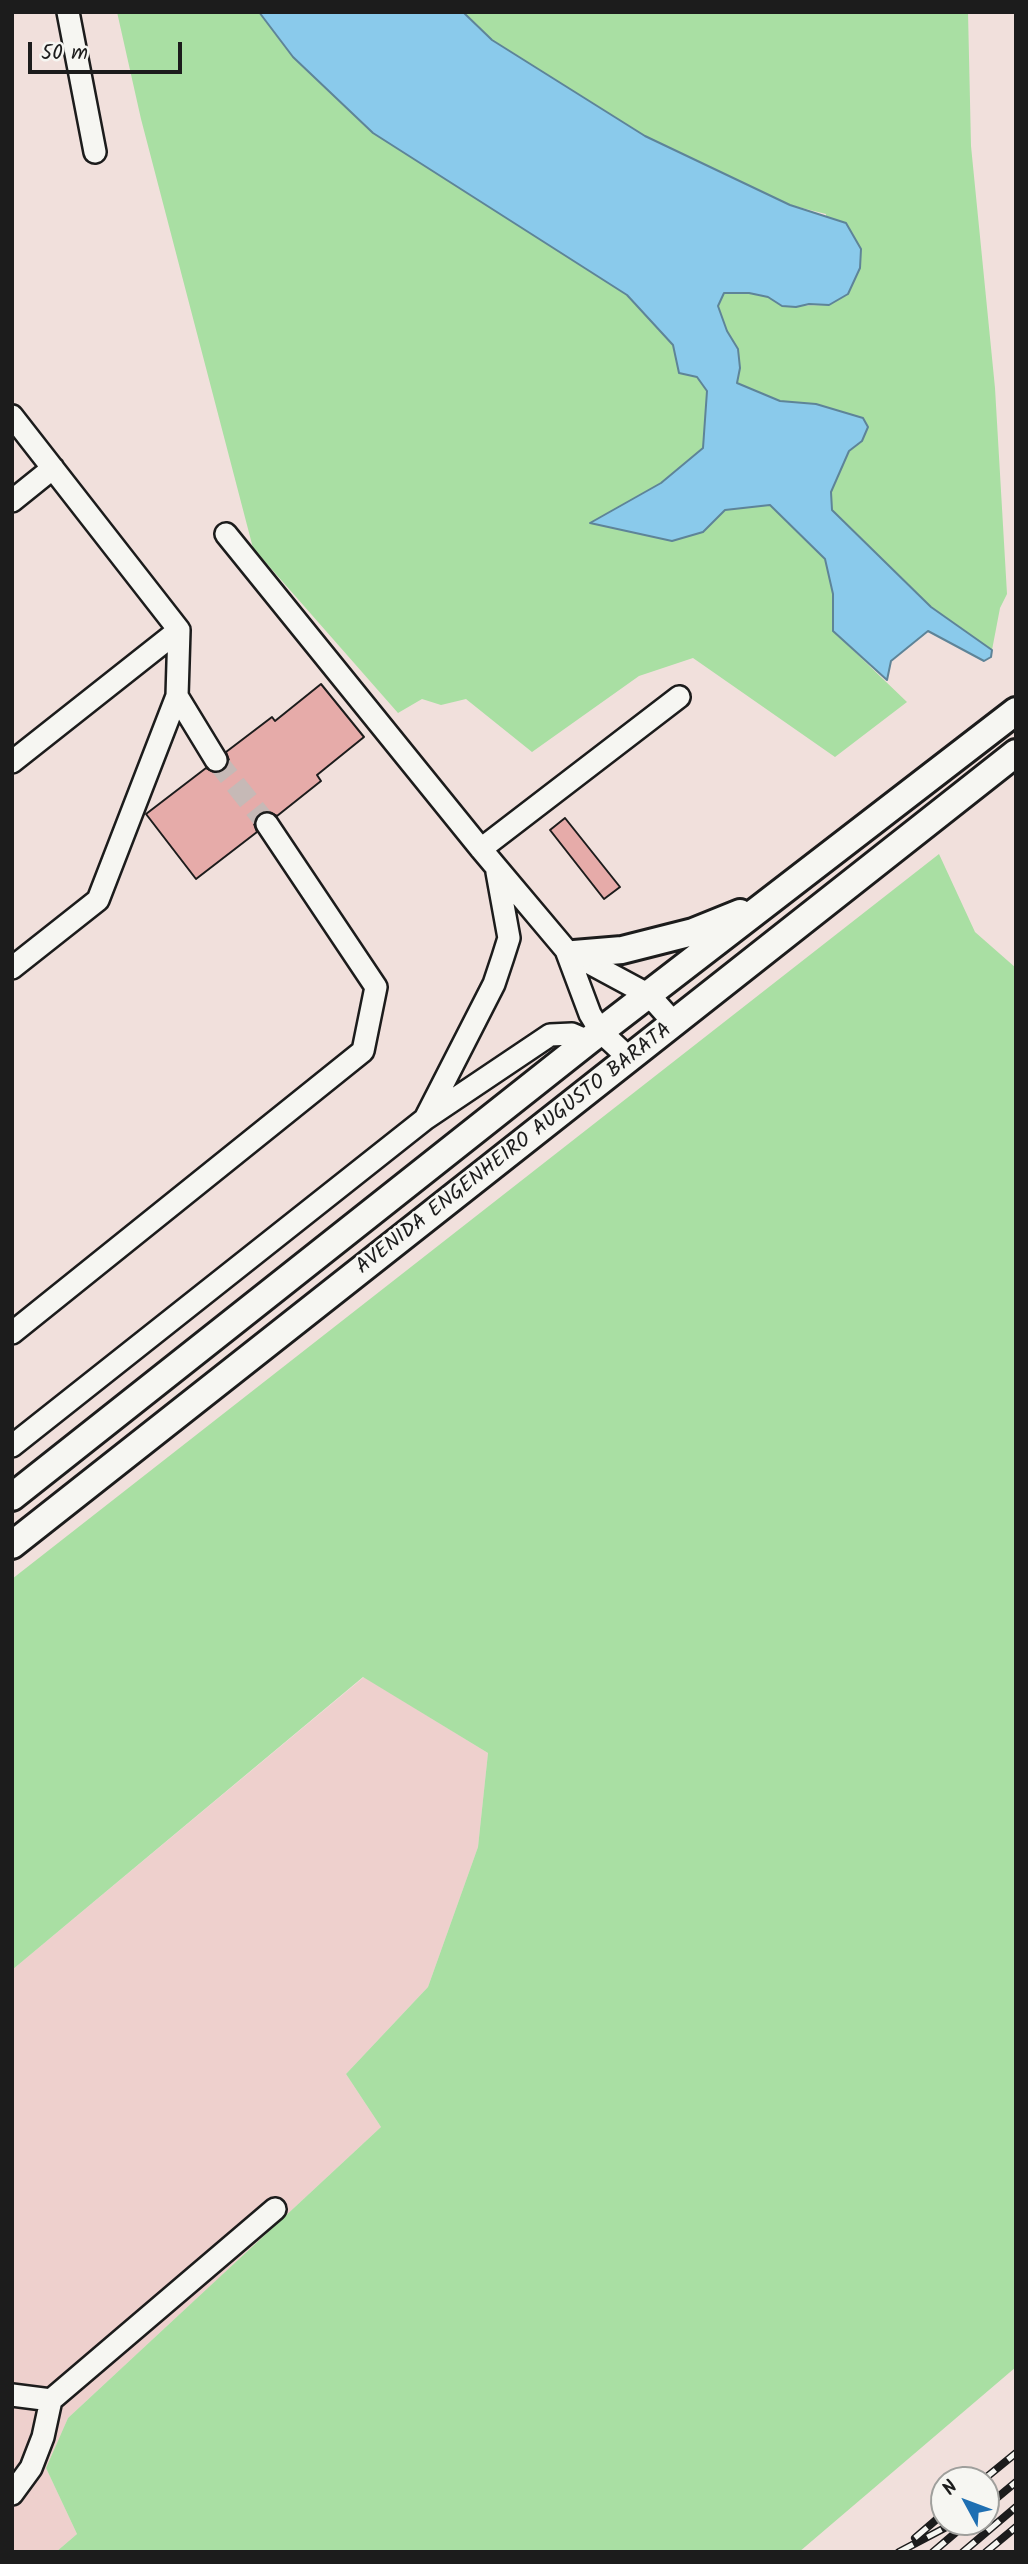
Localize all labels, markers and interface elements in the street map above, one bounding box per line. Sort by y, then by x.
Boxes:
scale bar [32,28,186,72]
text: 50 m [41,37,88,70]
street label: AVENIDA ENGENHEIRO AUGUSTO BARATA [352,1019,678,1281]
north arrow [930,2466,1000,2536]
text: N [935,2474,966,2503]

